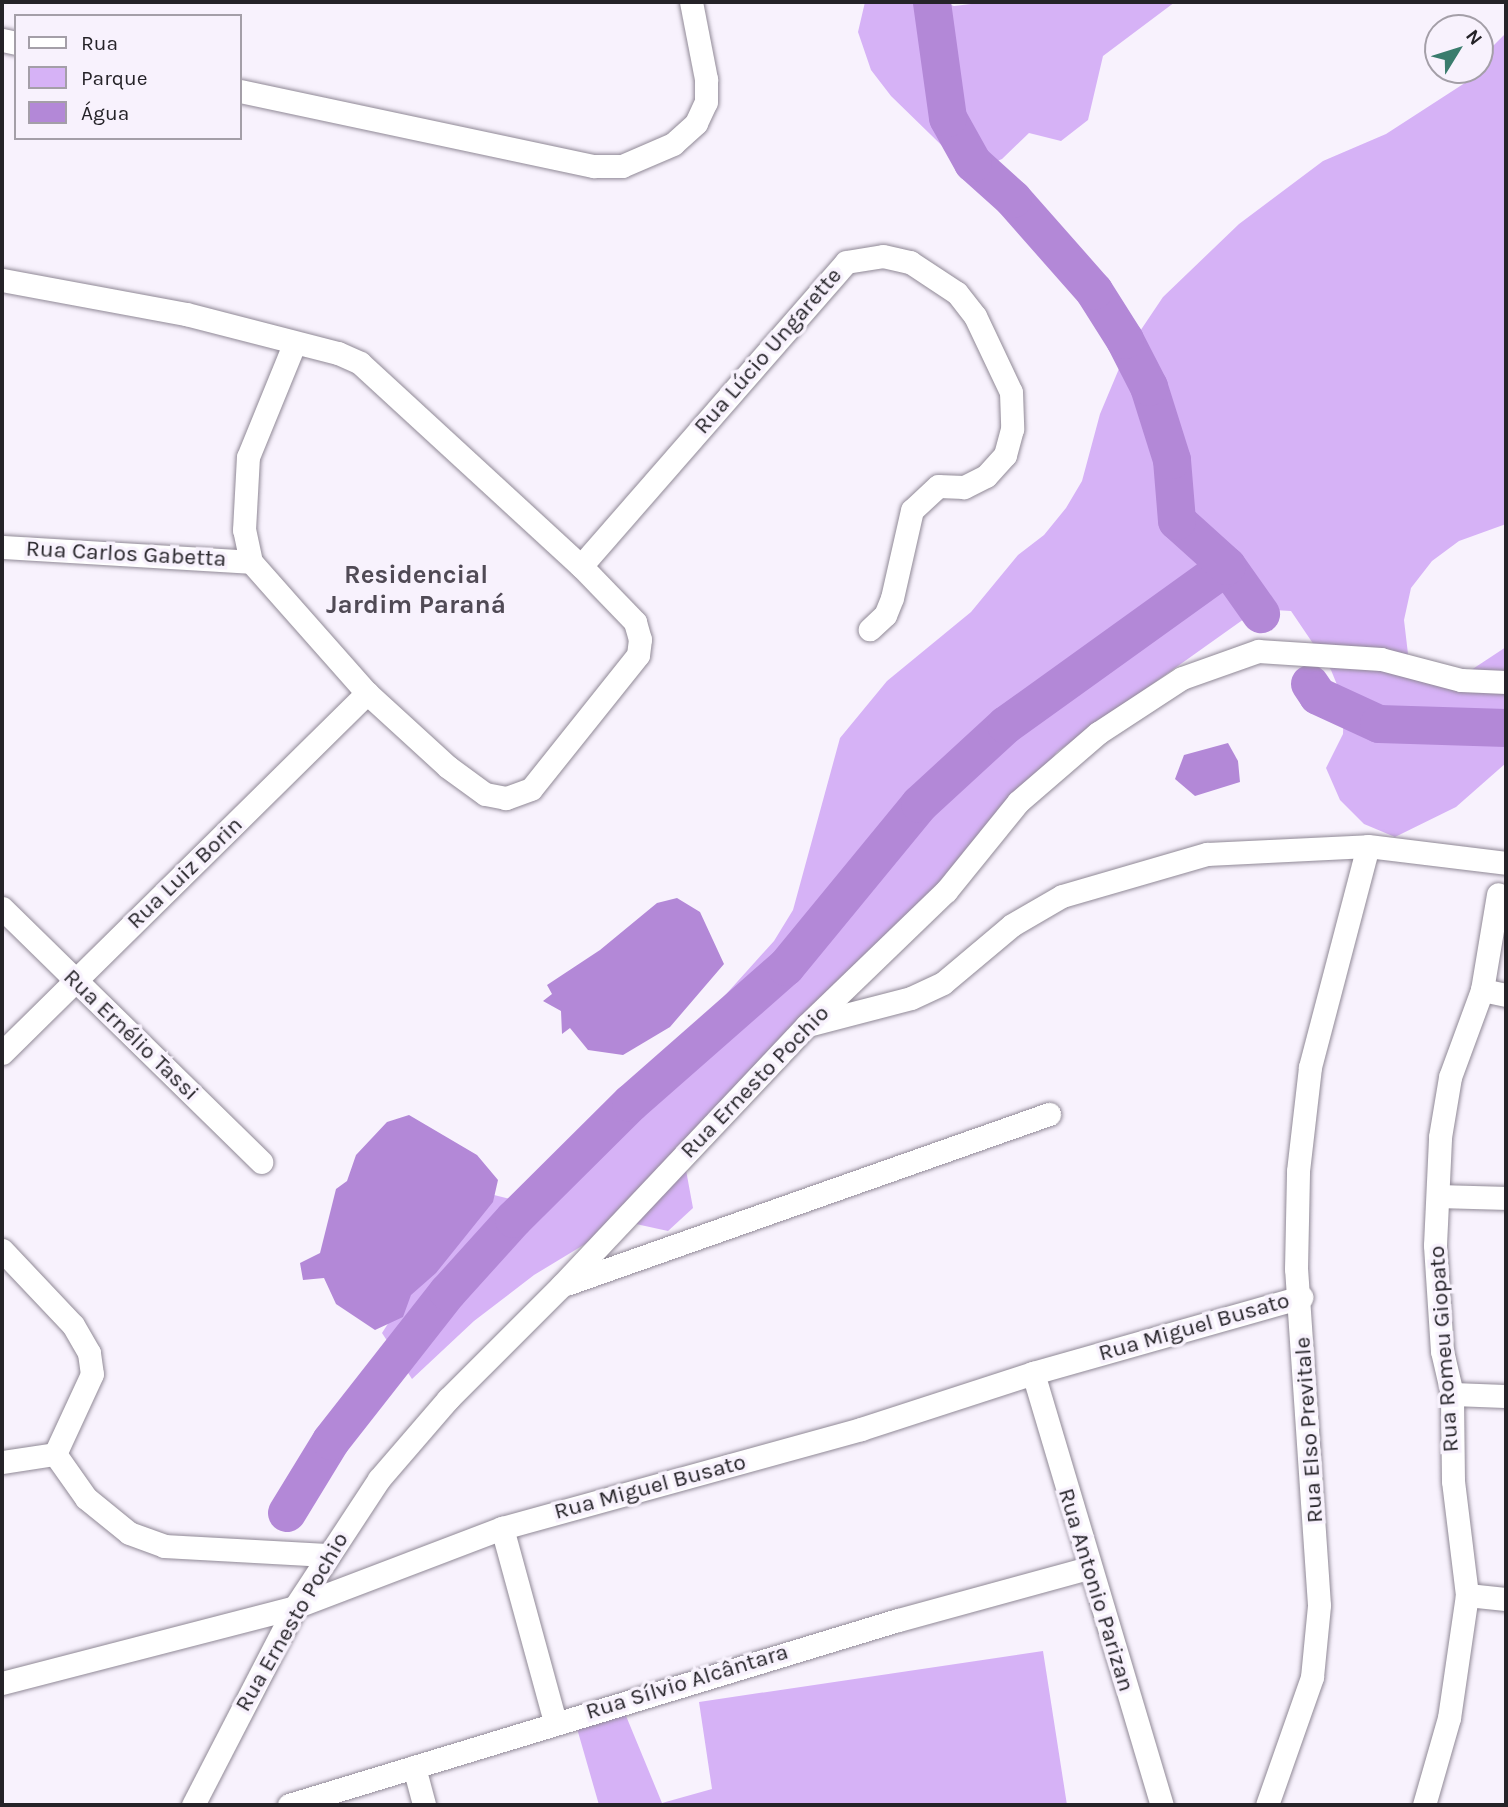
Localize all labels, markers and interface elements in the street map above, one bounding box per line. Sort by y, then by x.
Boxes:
legend [14,14,242,140]
north arrow [1424,14,1494,84]
text: N [1461,25,1487,49]
text: Rua [81,31,118,55]
text: Parque [81,66,148,90]
text: Água [81,101,129,125]
street label: Rua Lúcio Ungarette [688,262,848,440]
street label: Rua Carlos Gabetta [25,535,227,573]
district label: Residencial Jardim Paraná [326,559,506,620]
street label: Rua Luiz Borin [121,811,249,935]
street label: Rua Ernélio Tassi [58,963,204,1107]
street label: Rua Ernesto Pochio [675,1000,835,1164]
street label: Rua Romeu Giopato [1423,1245,1465,1453]
street label: Rua Miguel Busato [1095,1287,1293,1367]
street label: Rua Elso Previtale [1289,1336,1329,1524]
street label: Rua Miguel Busato [551,1448,749,1526]
street label: Rua Antonio Parizan [1052,1485,1140,1695]
street label: Rua Ernesto Pochio [229,1527,355,1717]
street label: Rua Sílvio Alcântara [582,1638,792,1726]

